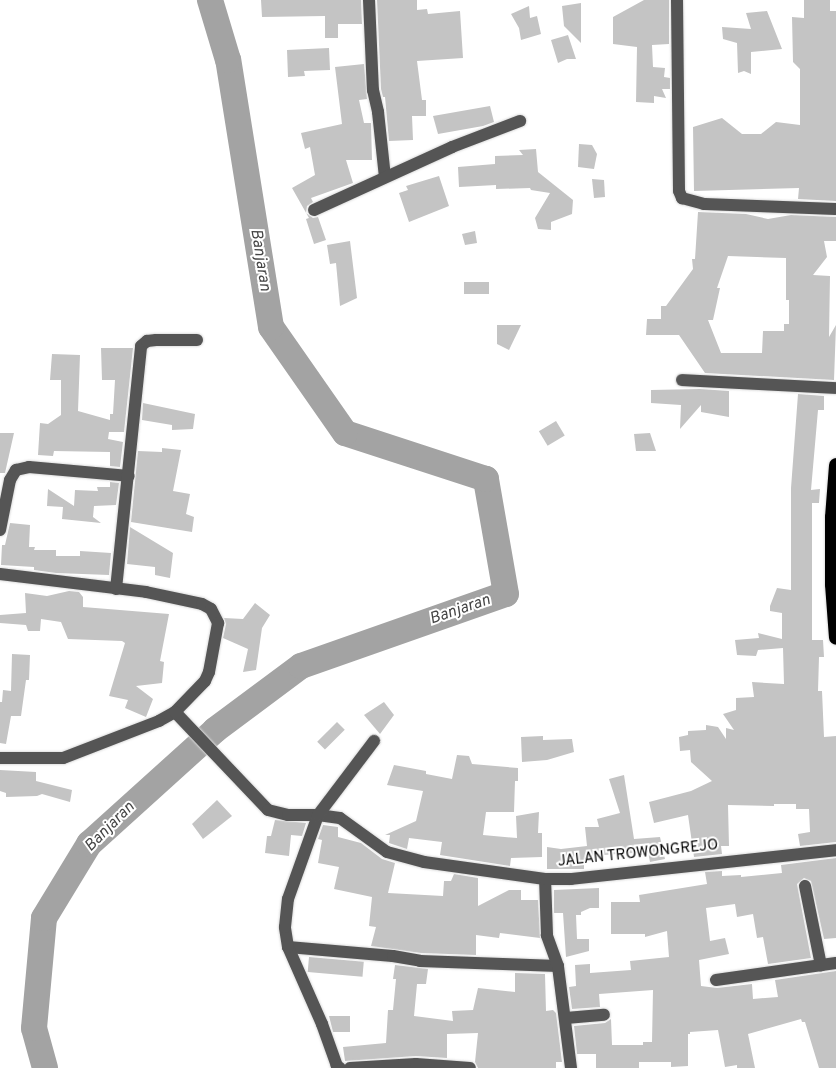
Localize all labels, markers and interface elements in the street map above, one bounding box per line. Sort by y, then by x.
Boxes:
water label: Banjaran [246,228,274,292]
water label: Banjaran [427,591,493,629]
water label: Banjaran [81,798,139,856]
street label: JALAN TROWONGREJO [557,837,719,871]

